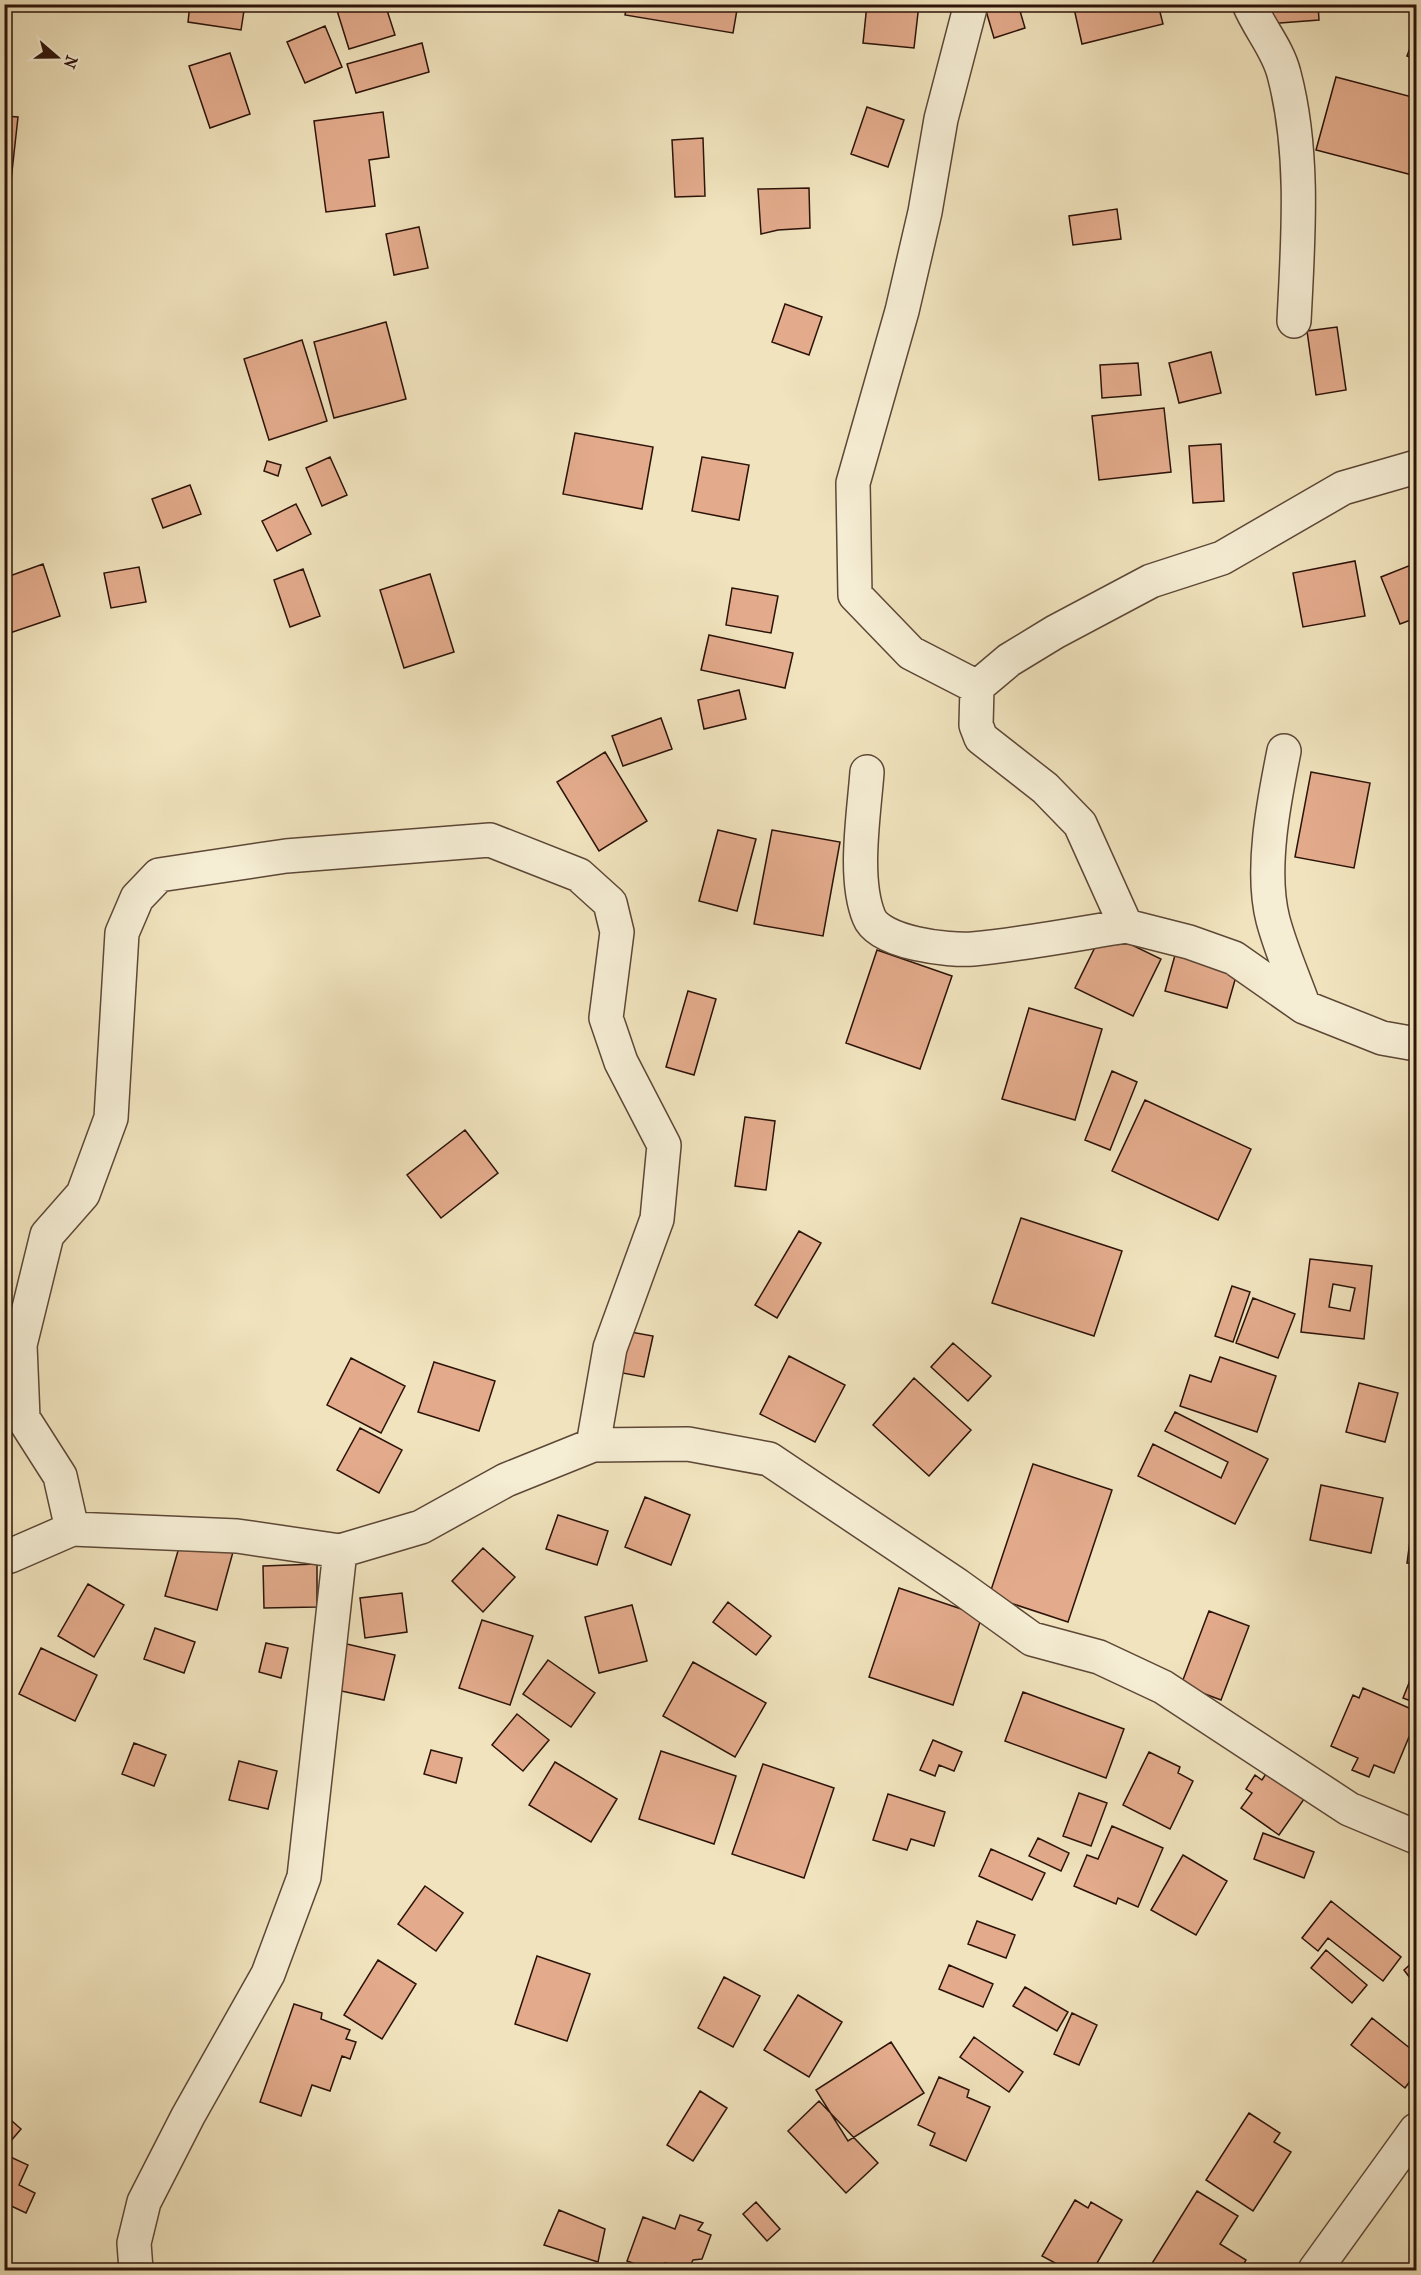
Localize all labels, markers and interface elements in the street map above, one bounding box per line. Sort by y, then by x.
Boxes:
north arrow [27,27,87,87]
text: N [59,53,82,72]

